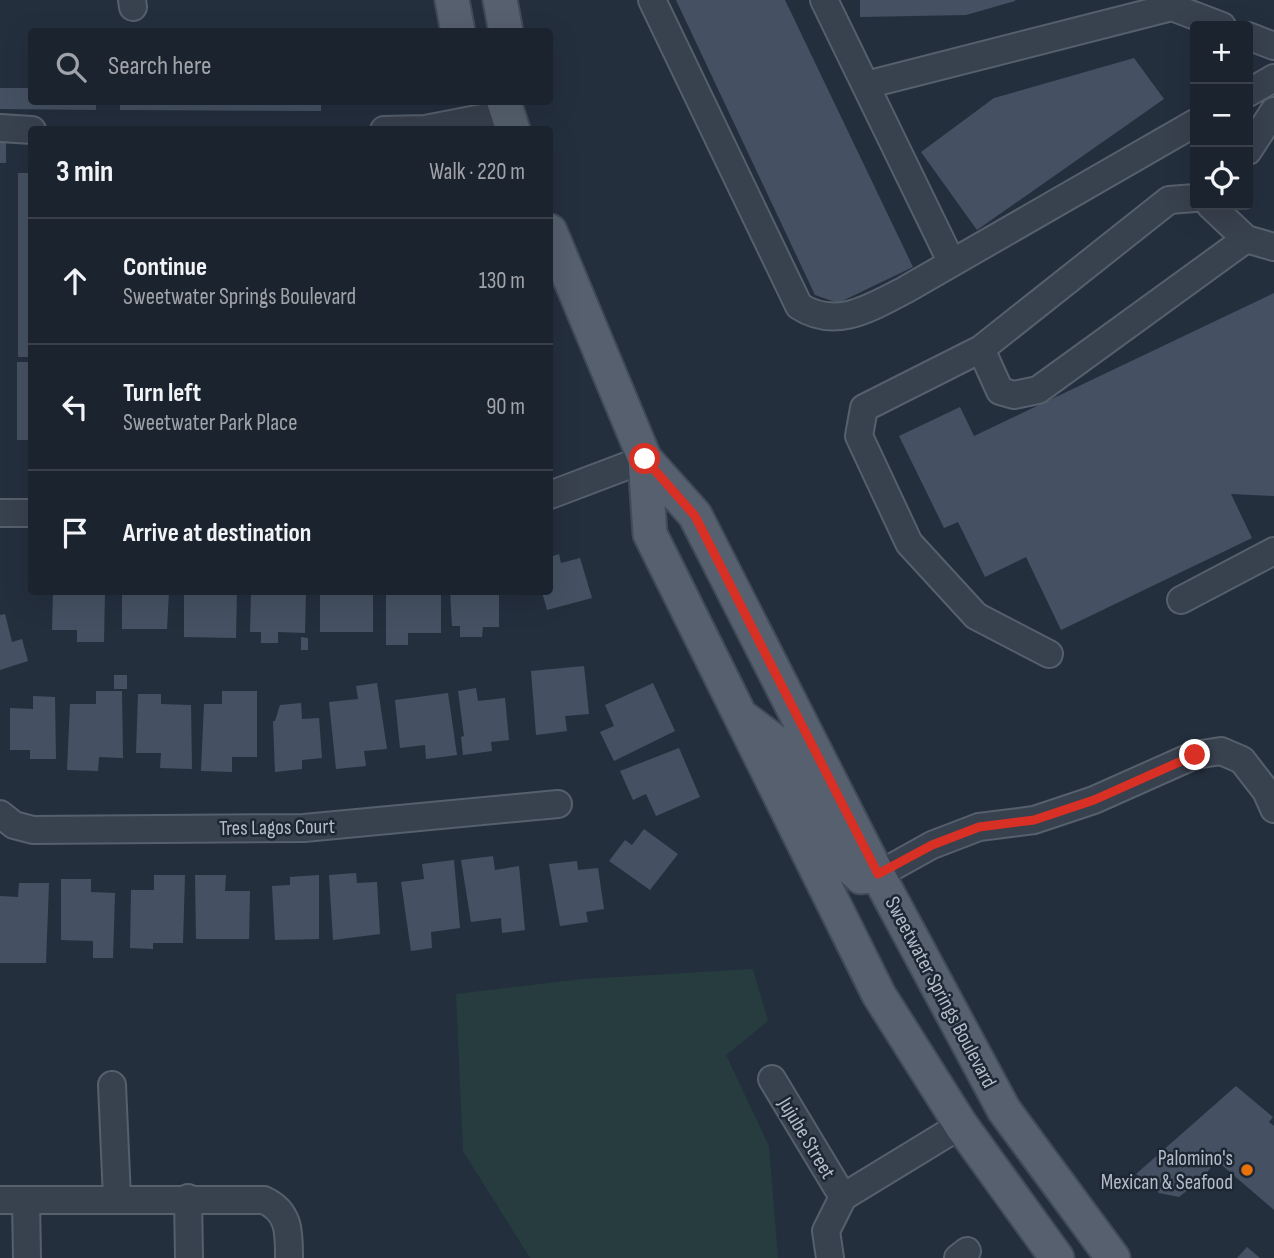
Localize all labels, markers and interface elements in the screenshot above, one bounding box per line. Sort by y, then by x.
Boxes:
map controls [1190,21,1253,210]
button: + [1190,21,1253,84]
search box [28,28,553,105]
icon: search [52,48,90,86]
text: Search here [108,51,211,82]
button: − [1190,84,1253,147]
button: locate [1190,147,1253,210]
text: 3 min [56,154,113,190]
text: Walk · 220 m [429,158,525,186]
text: Continue [123,252,207,283]
icon: ahead [56,262,94,300]
text: 130 m [479,267,525,295]
text: Sweetwater Springs Boulevard [123,283,356,311]
text: Turn left [123,378,201,409]
icon: left [56,388,94,426]
text: 90 m [486,393,525,421]
text: Sweetwater Park Place [123,409,297,437]
route start [629,443,660,474]
icon: arrive [56,514,94,552]
text: Arrive at destination [123,518,311,549]
route end [1179,739,1210,770]
street label: Tres Lagos Court [219,814,335,841]
street label: Sweetwater Springs Boulevard [880,892,1002,1092]
street label: Jujube Street [772,1092,841,1183]
place label: Palomino's Mexican & Seafood [1101,1146,1233,1195]
marker: Palomino's Mexican & Seafood [1239,1162,1255,1178]

